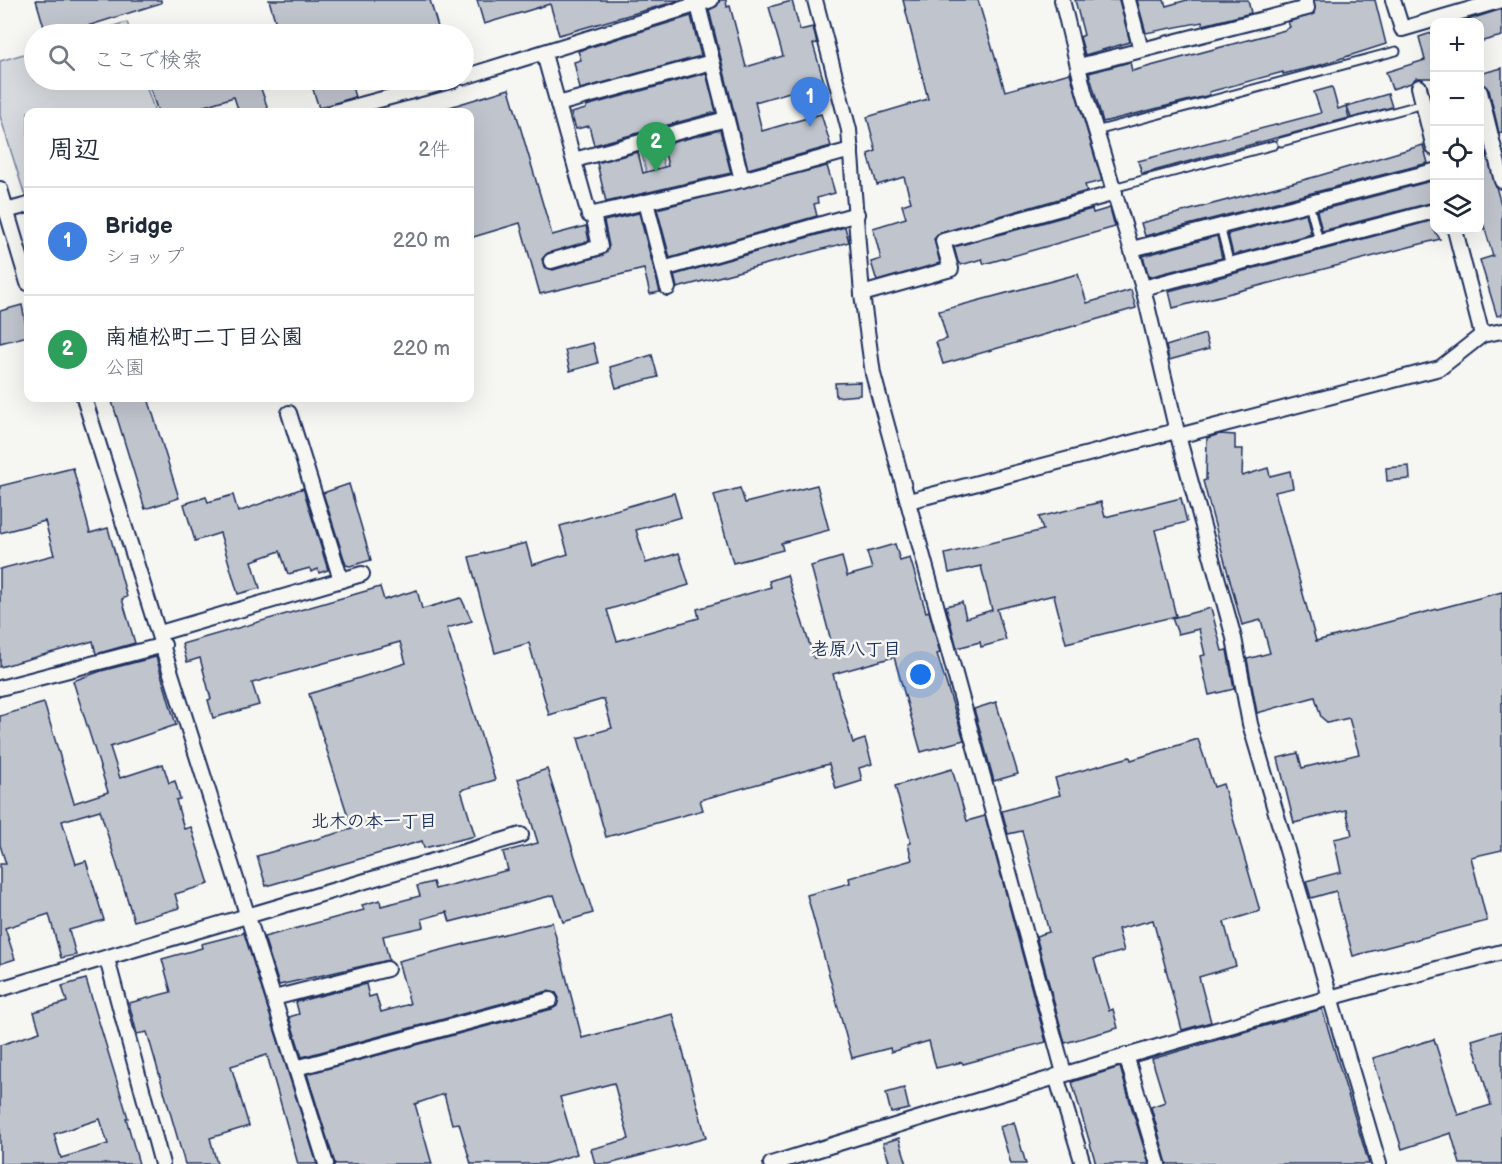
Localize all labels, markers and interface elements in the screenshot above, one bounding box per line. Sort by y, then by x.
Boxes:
map controls [1430,18,1484,234]
button: + [1430,18,1484,72]
search box [24,24,474,90]
icon: search [45,41,78,74]
text: ここで検索 [93,47,203,74]
button: − [1430,72,1484,126]
pin: 1 [790,78,830,127]
pin: 2 [636,122,676,172]
button: locate [1430,126,1484,180]
text: 周辺 [48,135,100,166]
text: 2件 [418,138,450,162]
button: layers [1430,180,1484,234]
text: Bridge [105,213,173,240]
text: 1 [63,229,72,253]
text: 220 m [393,229,450,253]
text: ショップ [105,245,184,269]
text: 南植松町二丁目公園 [105,324,303,351]
text: 2 [62,337,73,361]
text: 220 m [393,337,450,361]
text: 公園 [105,356,145,380]
district label: 老原八丁目 [811,639,901,660]
your location [906,660,935,689]
district label: 北木の本一丁目 [311,811,437,832]

